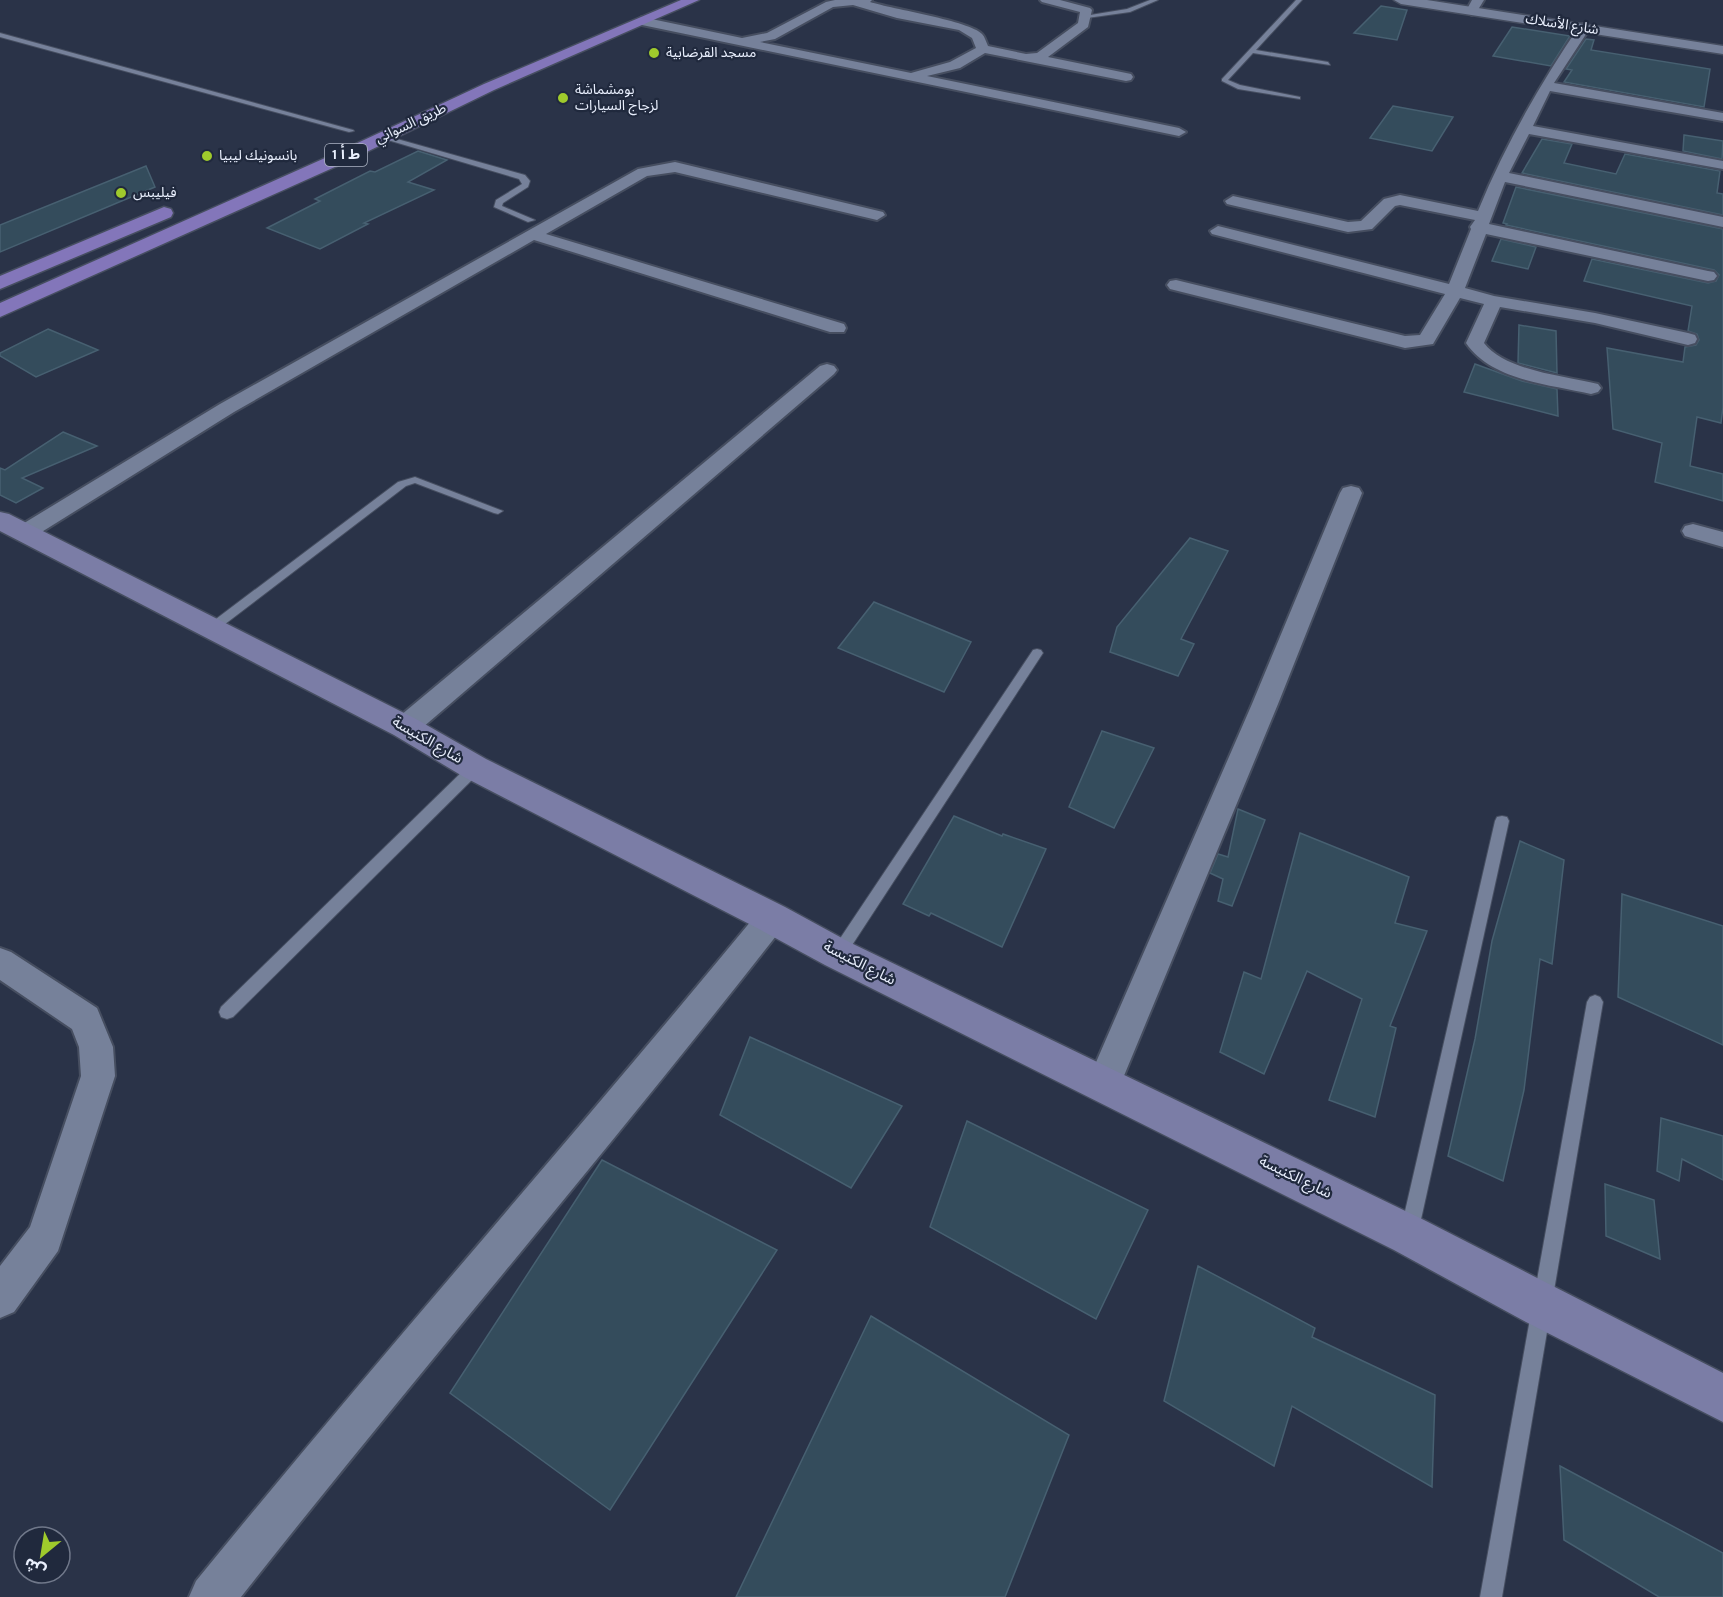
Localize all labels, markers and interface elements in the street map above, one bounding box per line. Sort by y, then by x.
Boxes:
street label: شارع الأسلاك [1524,10,1600,40]
place label: مسجد القرضابية [666,45,756,62]
marker: مسجد القرضابية [647,46,661,60]
place label: بومشماشة لزجاج السيارات [575,82,658,116]
marker: بومشماشة لزجاج السيارات [556,91,570,105]
street label: طريق السواني [373,100,450,149]
road number: ط أ 1 [325,144,367,166]
place label: بانسونيك ليبيا [219,148,297,165]
marker: بانسونيك ليبيا [200,149,214,163]
place label: فيليبس [133,185,176,202]
marker: فيليبس [114,186,128,200]
street label: شارع الكنيسة [388,713,466,770]
street label: شارع الكنيسة [819,938,899,991]
street label: شارع الكنيسة [1255,1152,1335,1205]
north arrow [12,1525,72,1585]
text: ش [21,1552,50,1580]

